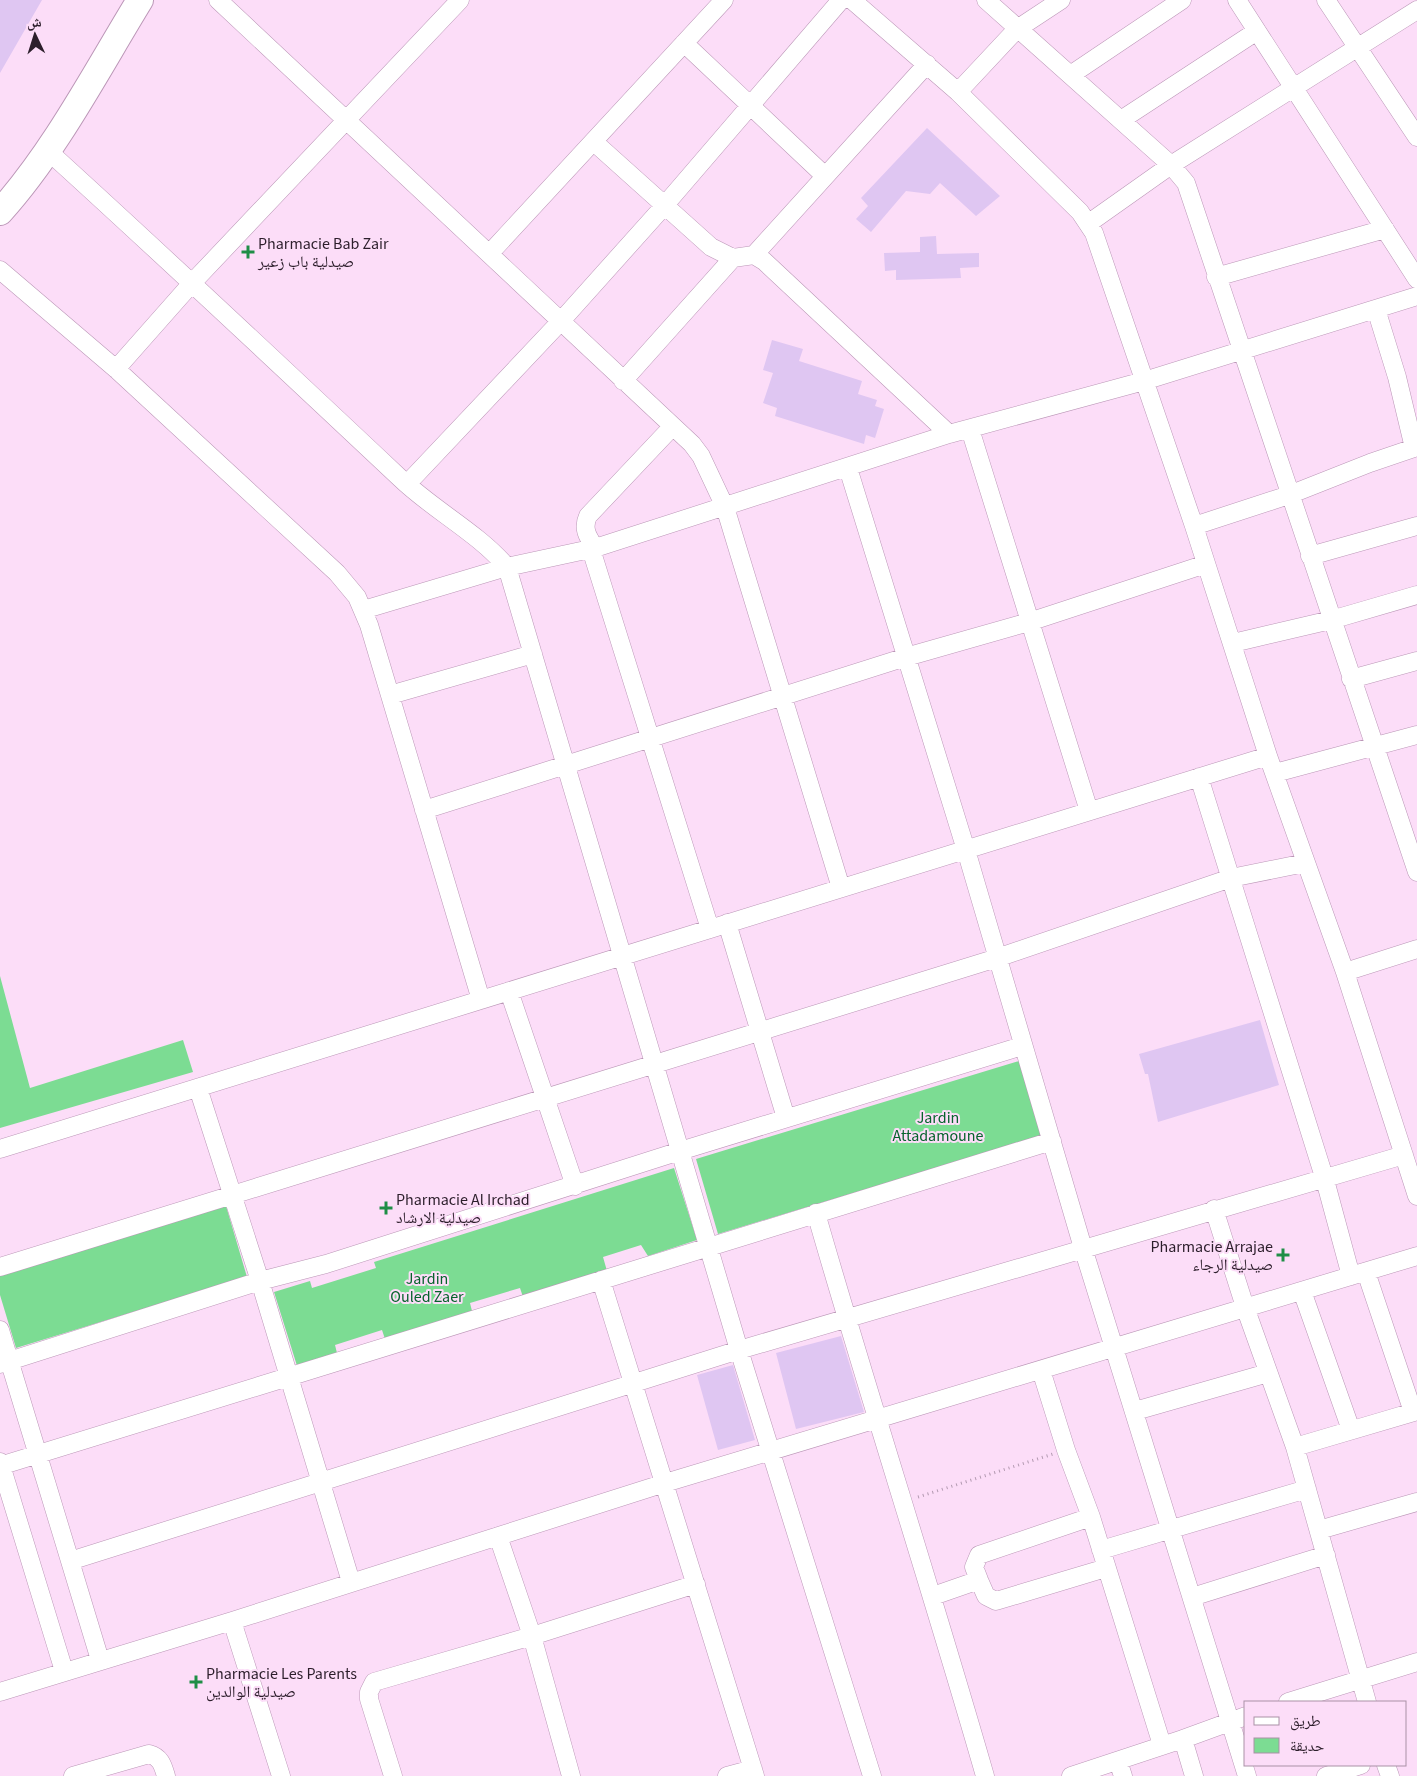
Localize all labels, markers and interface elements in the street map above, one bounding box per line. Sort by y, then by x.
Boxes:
north arrow [10,10,60,60]
text: ش [26,13,42,34]
place label: Pharmacie Bab Zair صيدلية باب زعير [257,233,389,273]
marker: Pharmacie Bab Zair صيدلية باب زعير [242,246,254,258]
park label: Jardin Attadamoune [893,1107,984,1147]
place label: Pharmacie Al Irchad صيدلية الارشاد [396,1189,530,1229]
marker: Pharmacie Al Irchad صيدلية الارشاد [380,1202,392,1214]
place label: Pharmacie Arrajae صيدلية الرجاء [1150,1236,1273,1276]
marker: Pharmacie Arrajae صيدلية الرجاء [1277,1249,1289,1261]
park label: Jardin Ouled Zaer [390,1268,464,1308]
place label: Pharmacie Les Parents صيدلية الوالدين [206,1663,357,1703]
marker: Pharmacie Les Parents صيدلية الوالدين [190,1676,202,1688]
legend [1244,1701,1407,1766]
text: طريق [1290,1711,1321,1732]
text: حديقة [1290,1736,1325,1757]

